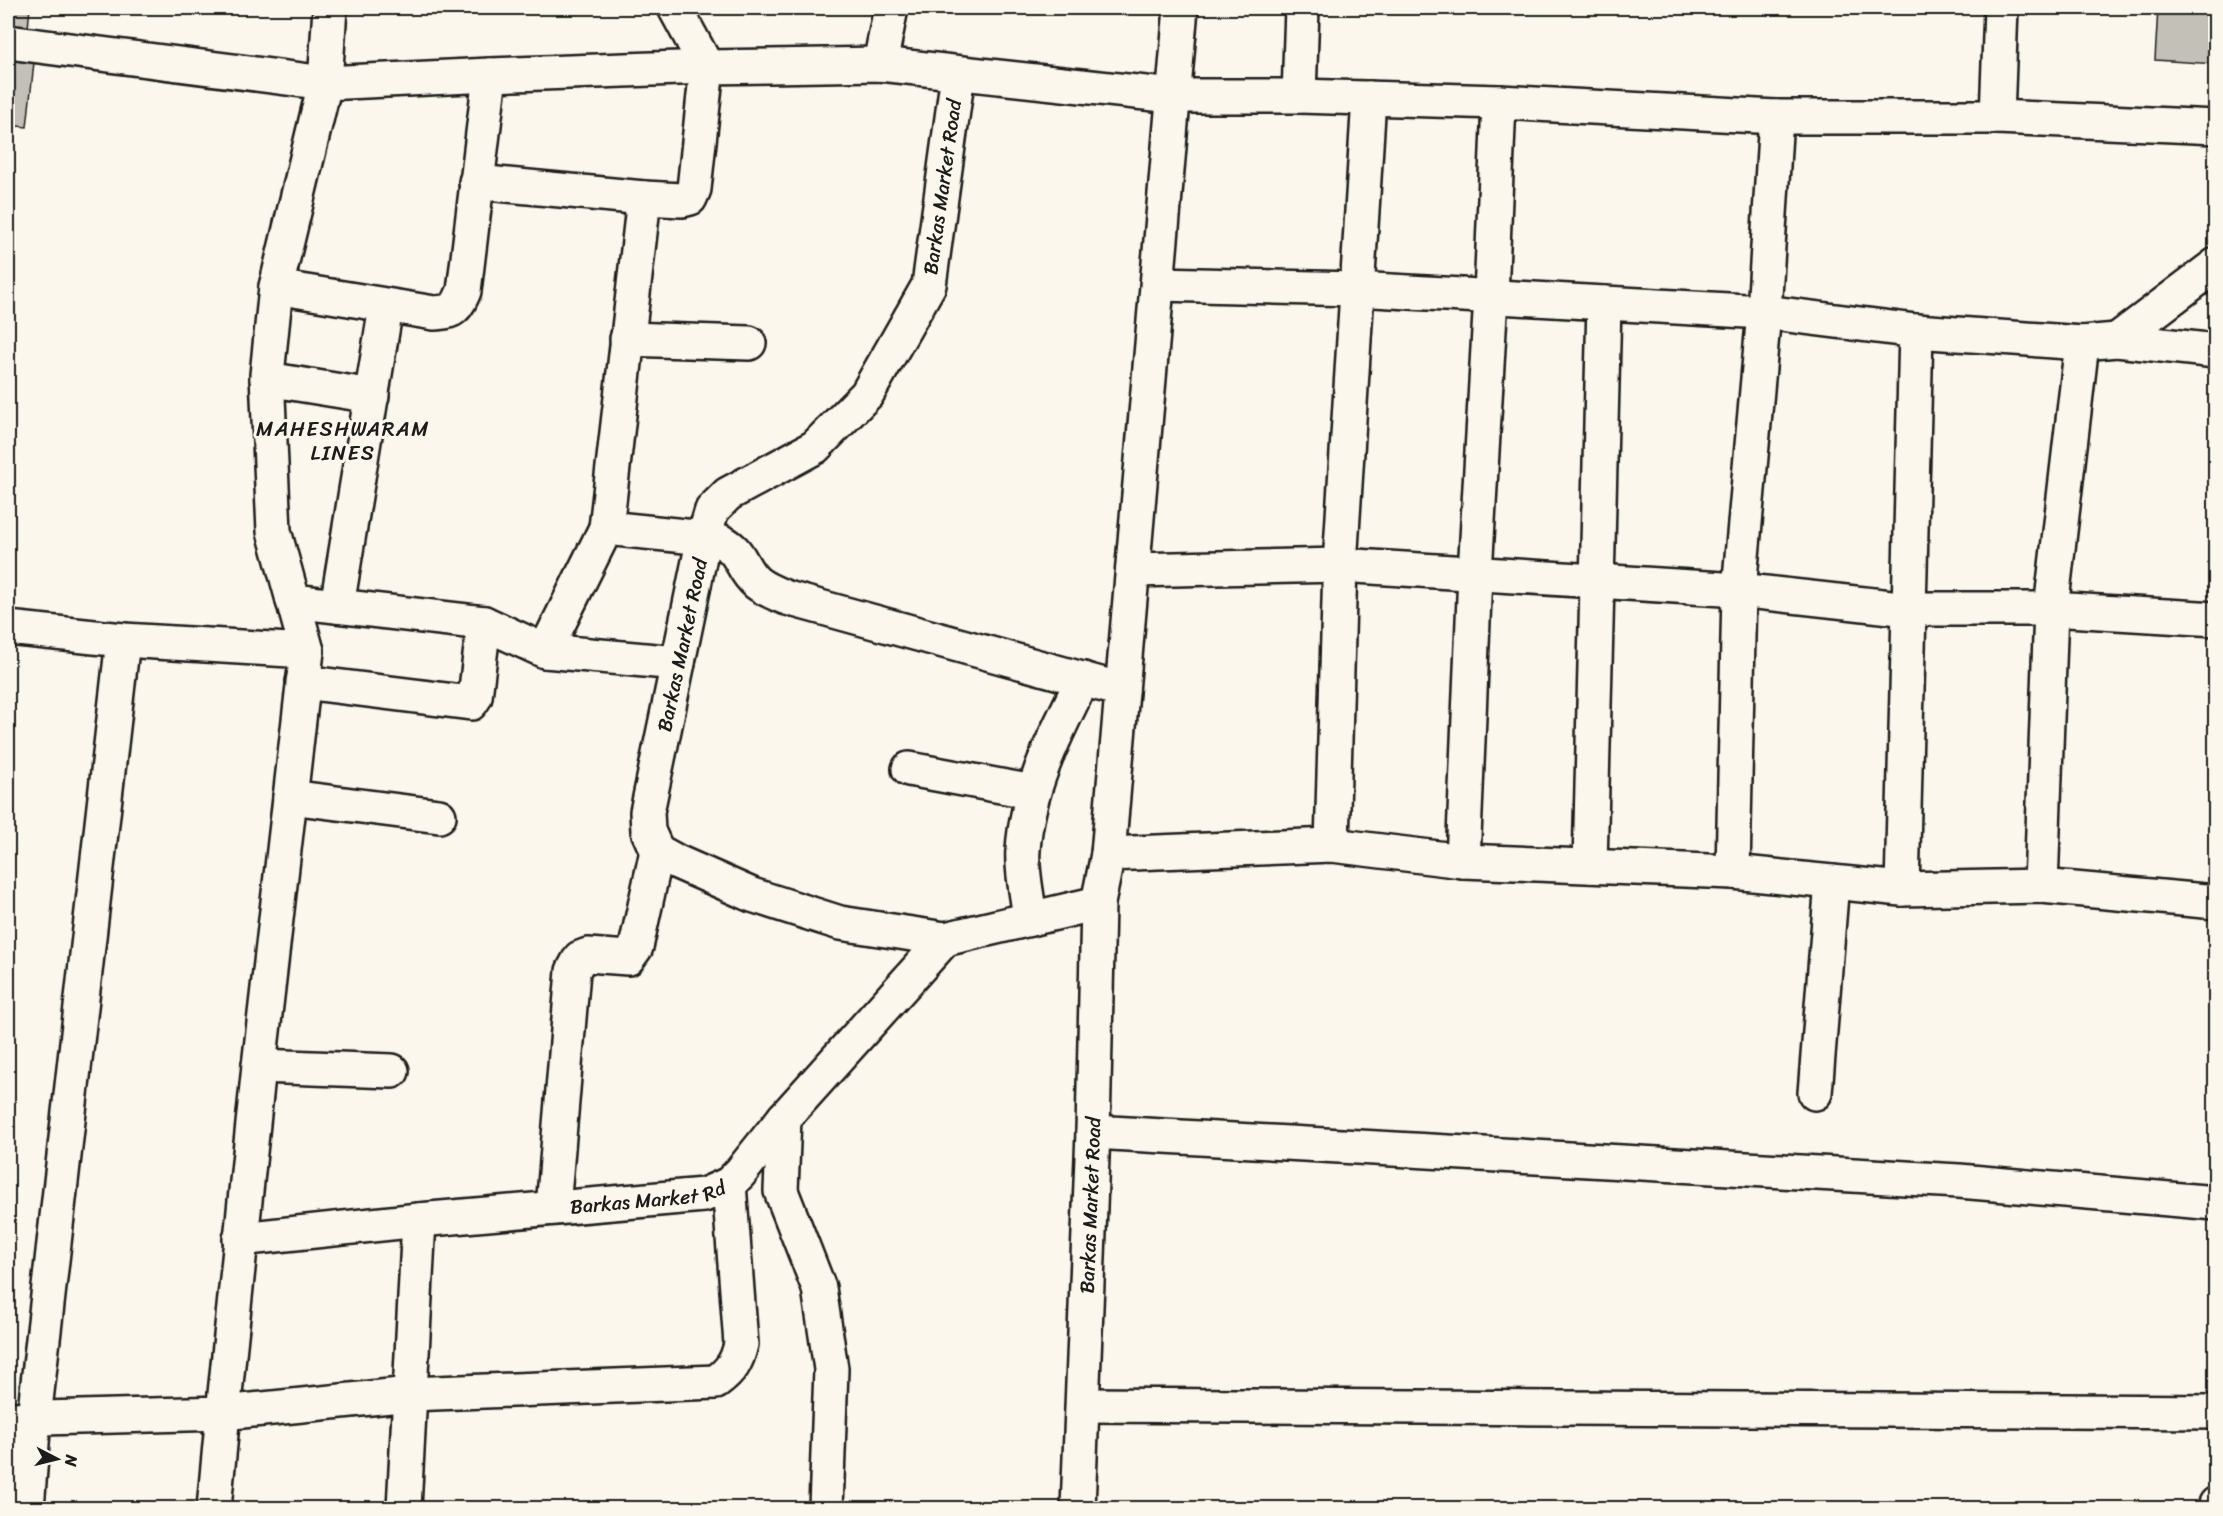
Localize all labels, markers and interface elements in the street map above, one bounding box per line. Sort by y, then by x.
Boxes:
street label: Barkas Market Road [913,96,972,277]
district label: MAHESHWARAM LINES [256,410,430,472]
street label: Barkas Market Road [647,554,718,735]
street label: Barkas Market Road [1070,1115,1111,1294]
street label: Barkas Market Rd [569,1170,733,1225]
north arrow [27,1429,87,1489]
text: N [56,1453,87,1469]

